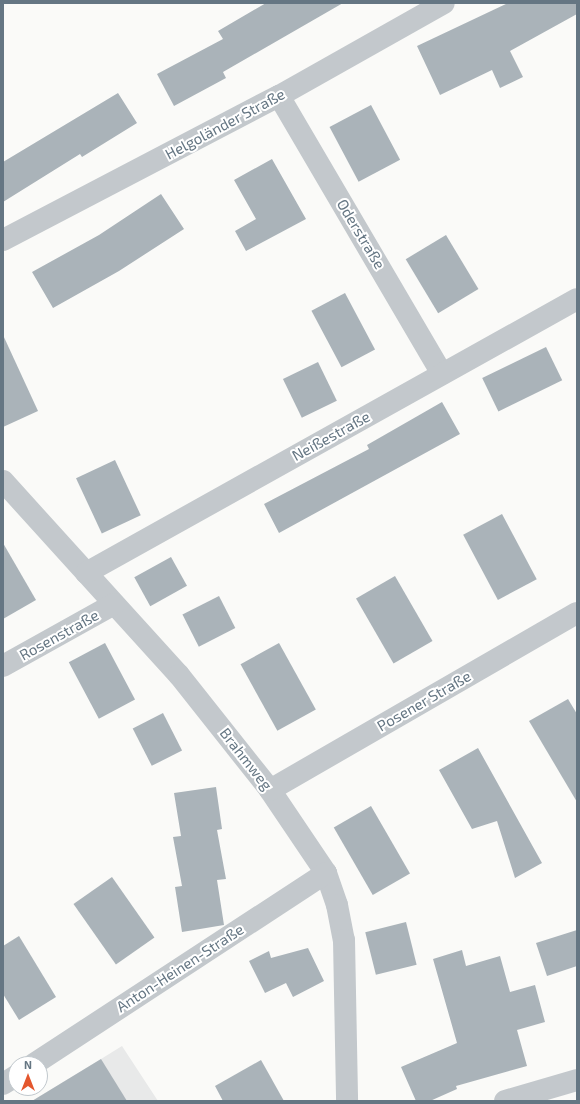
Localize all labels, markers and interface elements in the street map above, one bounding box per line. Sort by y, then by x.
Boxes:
street label: Helgoländer Straße [162,85,288,163]
street label: Oderstraße [333,196,389,272]
street label: Neißestraße [289,407,373,465]
street label: Rosenstraße [16,606,102,664]
street label: Posener Straße [374,667,474,735]
street label: Brahmweg [216,724,276,794]
street label: Anton-Heinen-Straße [113,920,247,1016]
north arrow [8,1056,48,1096]
text: N [24,1058,32,1071]

